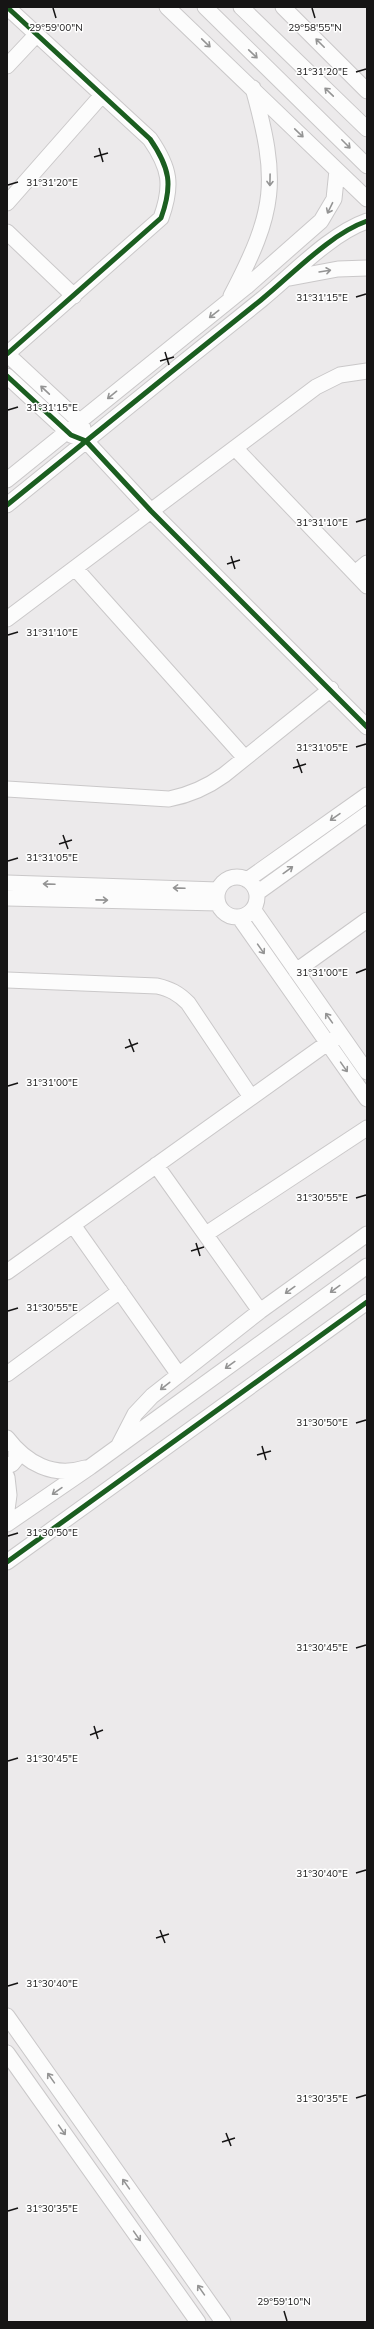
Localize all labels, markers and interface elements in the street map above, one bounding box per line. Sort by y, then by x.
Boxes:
text: 29°59'00"N [29,21,83,34]
text: 29°58'55"N [288,21,342,34]
one-way arrow [201,38,211,48]
one-way arrow [315,38,324,48]
one-way arrow [248,49,258,59]
text: 31°31'20"E [296,65,348,78]
one-way arrow [324,87,334,97]
one-way arrow [294,128,304,138]
one-way arrow [341,140,351,149]
one-way arrow [266,173,274,186]
text: 31°31'20"E [26,176,78,189]
one-way arrow [326,201,333,213]
one-way arrow [318,267,331,275]
text: 31°31'15"E [296,291,348,304]
one-way arrow [208,309,219,318]
one-way arrow [41,386,51,395]
one-way arrow [106,390,117,399]
text: 31°31'15"E [26,401,78,414]
text: 31°31'10"E [296,516,348,529]
text: 31°31'10"E [26,626,78,639]
text: 31°31'05"E [296,741,348,754]
one-way arrow [330,813,341,821]
text: 31°31'05"E [26,851,78,864]
one-way arrow [283,866,294,874]
one-way arrow [43,880,56,888]
one-way arrow [173,885,186,892]
one-way arrow [95,896,108,904]
one-way arrow [257,943,265,954]
text: 31°31'00"E [296,966,348,979]
one-way arrow [325,1012,333,1023]
one-way arrow [340,1061,348,1072]
text: 31°31'00"E [26,1076,78,1089]
text: 31°30'55"E [296,1191,348,1204]
one-way arrow [330,1285,341,1293]
one-way arrow [284,1286,295,1294]
text: 31°30'55"E [26,1301,78,1314]
one-way arrow [225,1361,236,1369]
one-way arrow [159,1382,170,1390]
text: 31°30'50"E [296,1416,348,1429]
one-way arrow [52,1487,63,1495]
text: 31°30'50"E [26,1526,78,1539]
text: 31°30'45"E [296,1641,348,1654]
text: 31°30'45"E [26,1752,78,1765]
text: 31°30'40"E [296,1867,348,1880]
text: 31°30'40"E [26,1977,78,1990]
one-way arrow [46,2073,55,2084]
text: 31°30'35"E [296,2092,348,2105]
one-way arrow [58,2125,66,2136]
one-way arrow [122,2179,130,2190]
text: 31°30'35"E [26,2202,78,2215]
one-way arrow [133,2231,141,2242]
one-way arrow [197,2285,205,2296]
text: 29°59'10"N [257,2295,311,2308]

